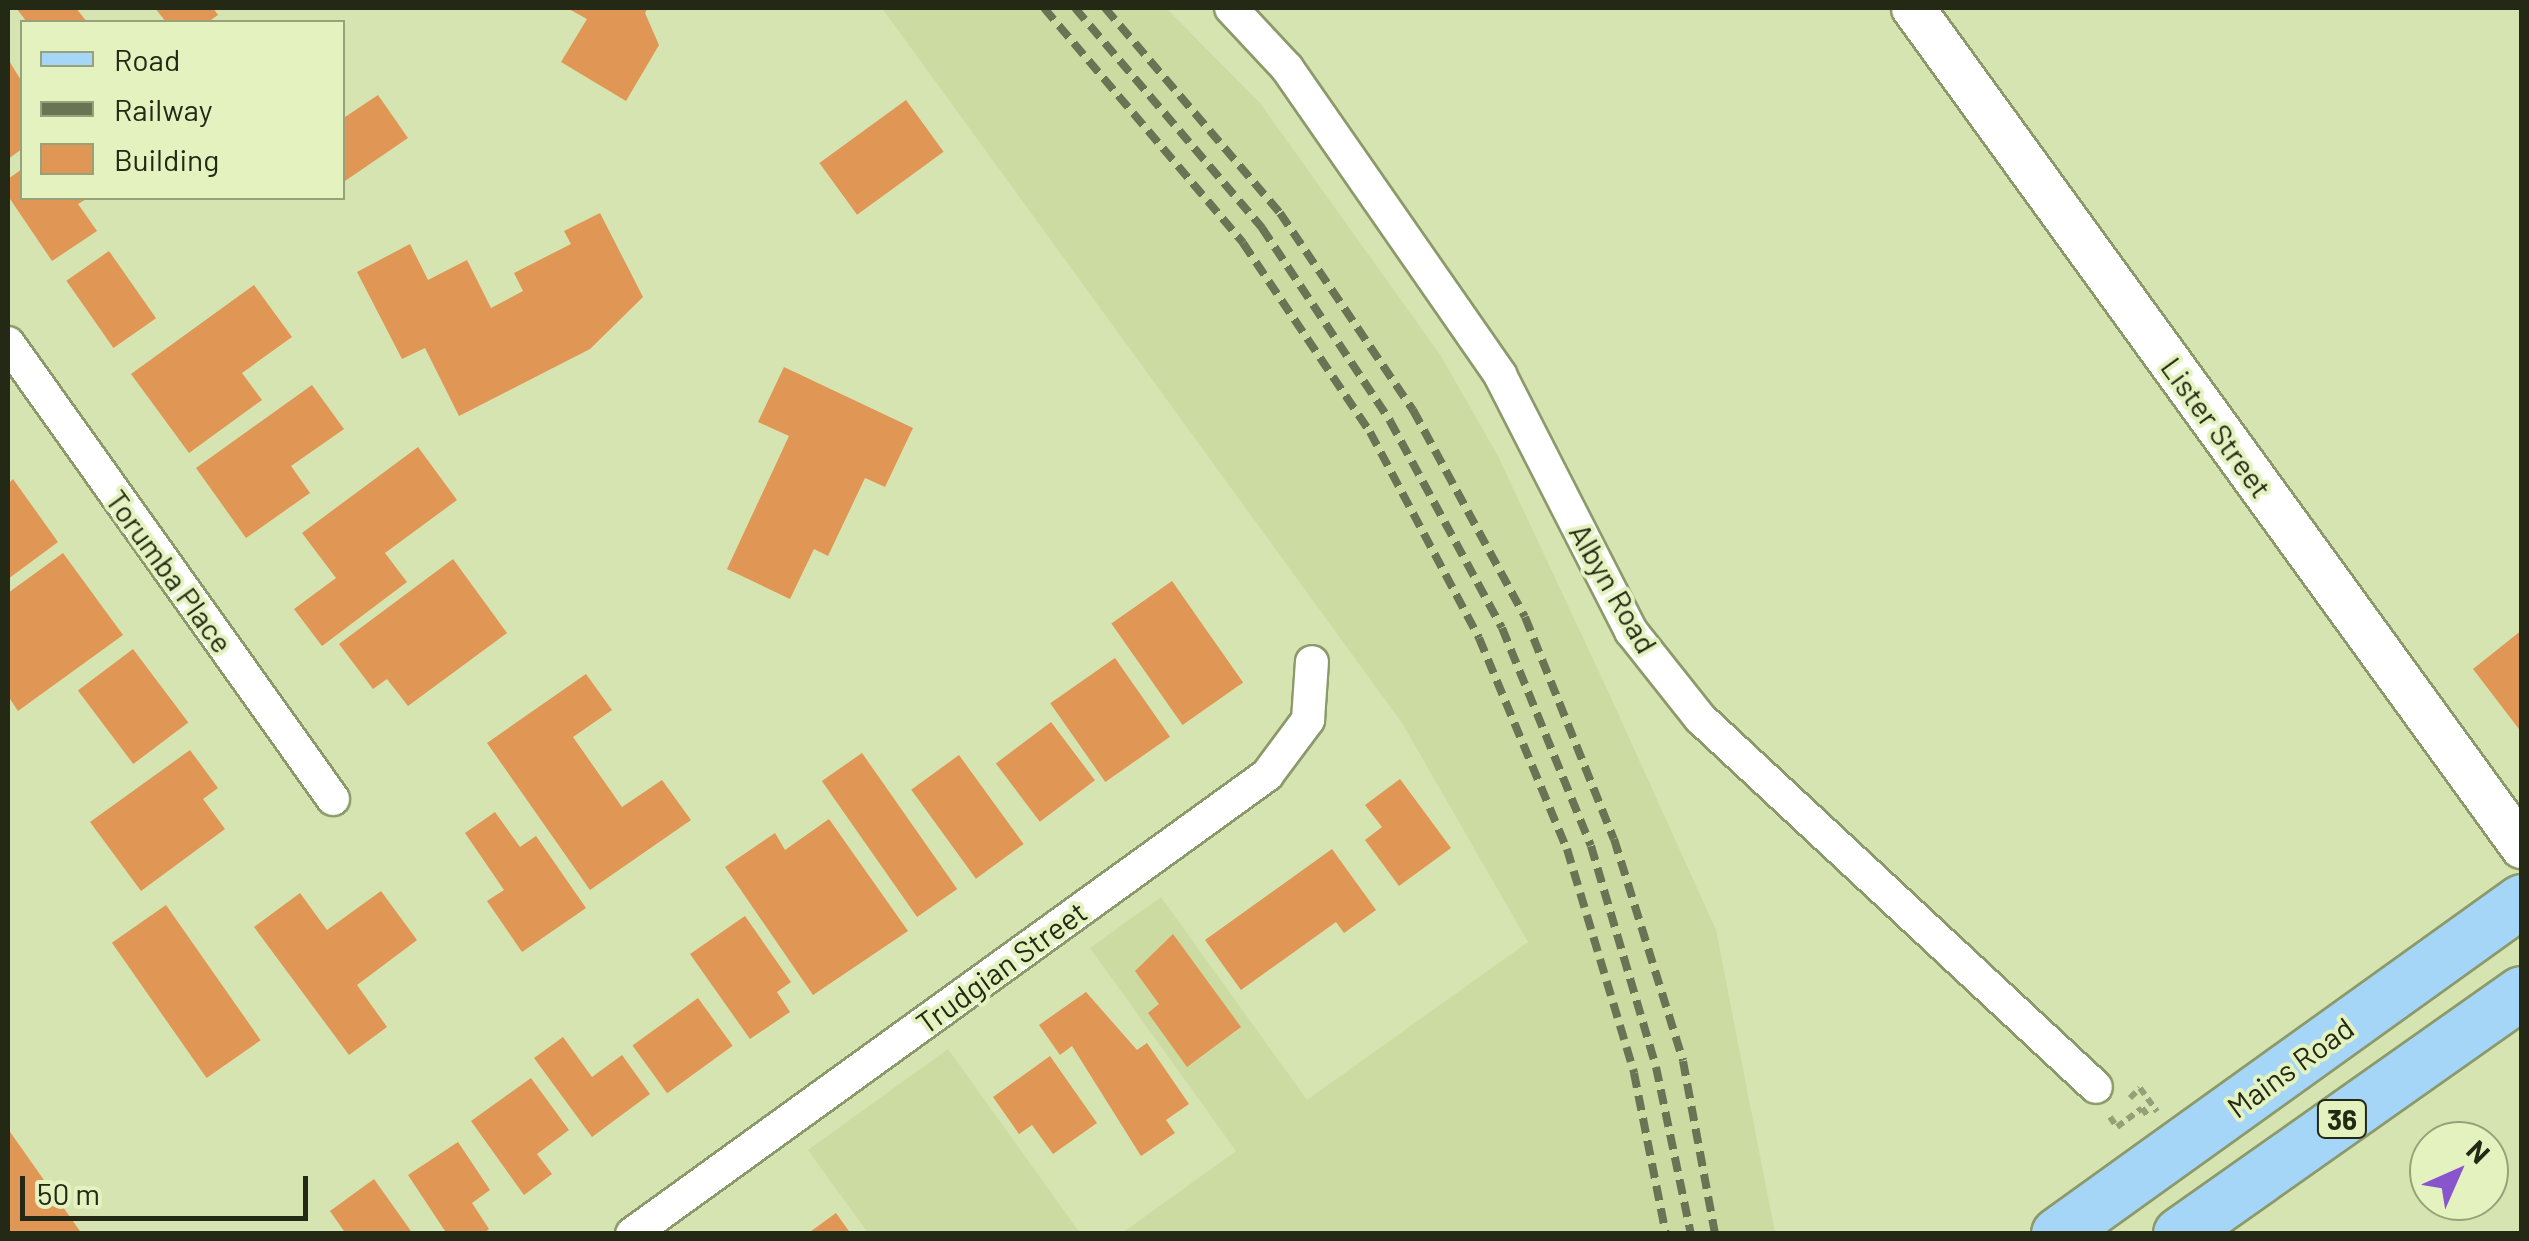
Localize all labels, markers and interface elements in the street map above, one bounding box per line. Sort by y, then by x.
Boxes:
legend [20,20,345,200]
text: Road [114,41,180,77]
text: Railway [114,91,213,127]
text: Building [114,141,219,177]
street label: Lister Street [2154,350,2280,504]
street label: Torumba Place [99,483,241,659]
street label: Albyn Road [1563,517,1665,659]
street label: Trudgian Street [909,893,1093,1041]
street label: Mains Road [2220,1009,2360,1125]
road number: 36 [2314,1096,2370,1142]
north arrow [2409,1121,2509,1221]
text: N [2460,1133,2497,1170]
scale bar [25,1156,312,1218]
text: 50 m [37,1175,100,1211]

